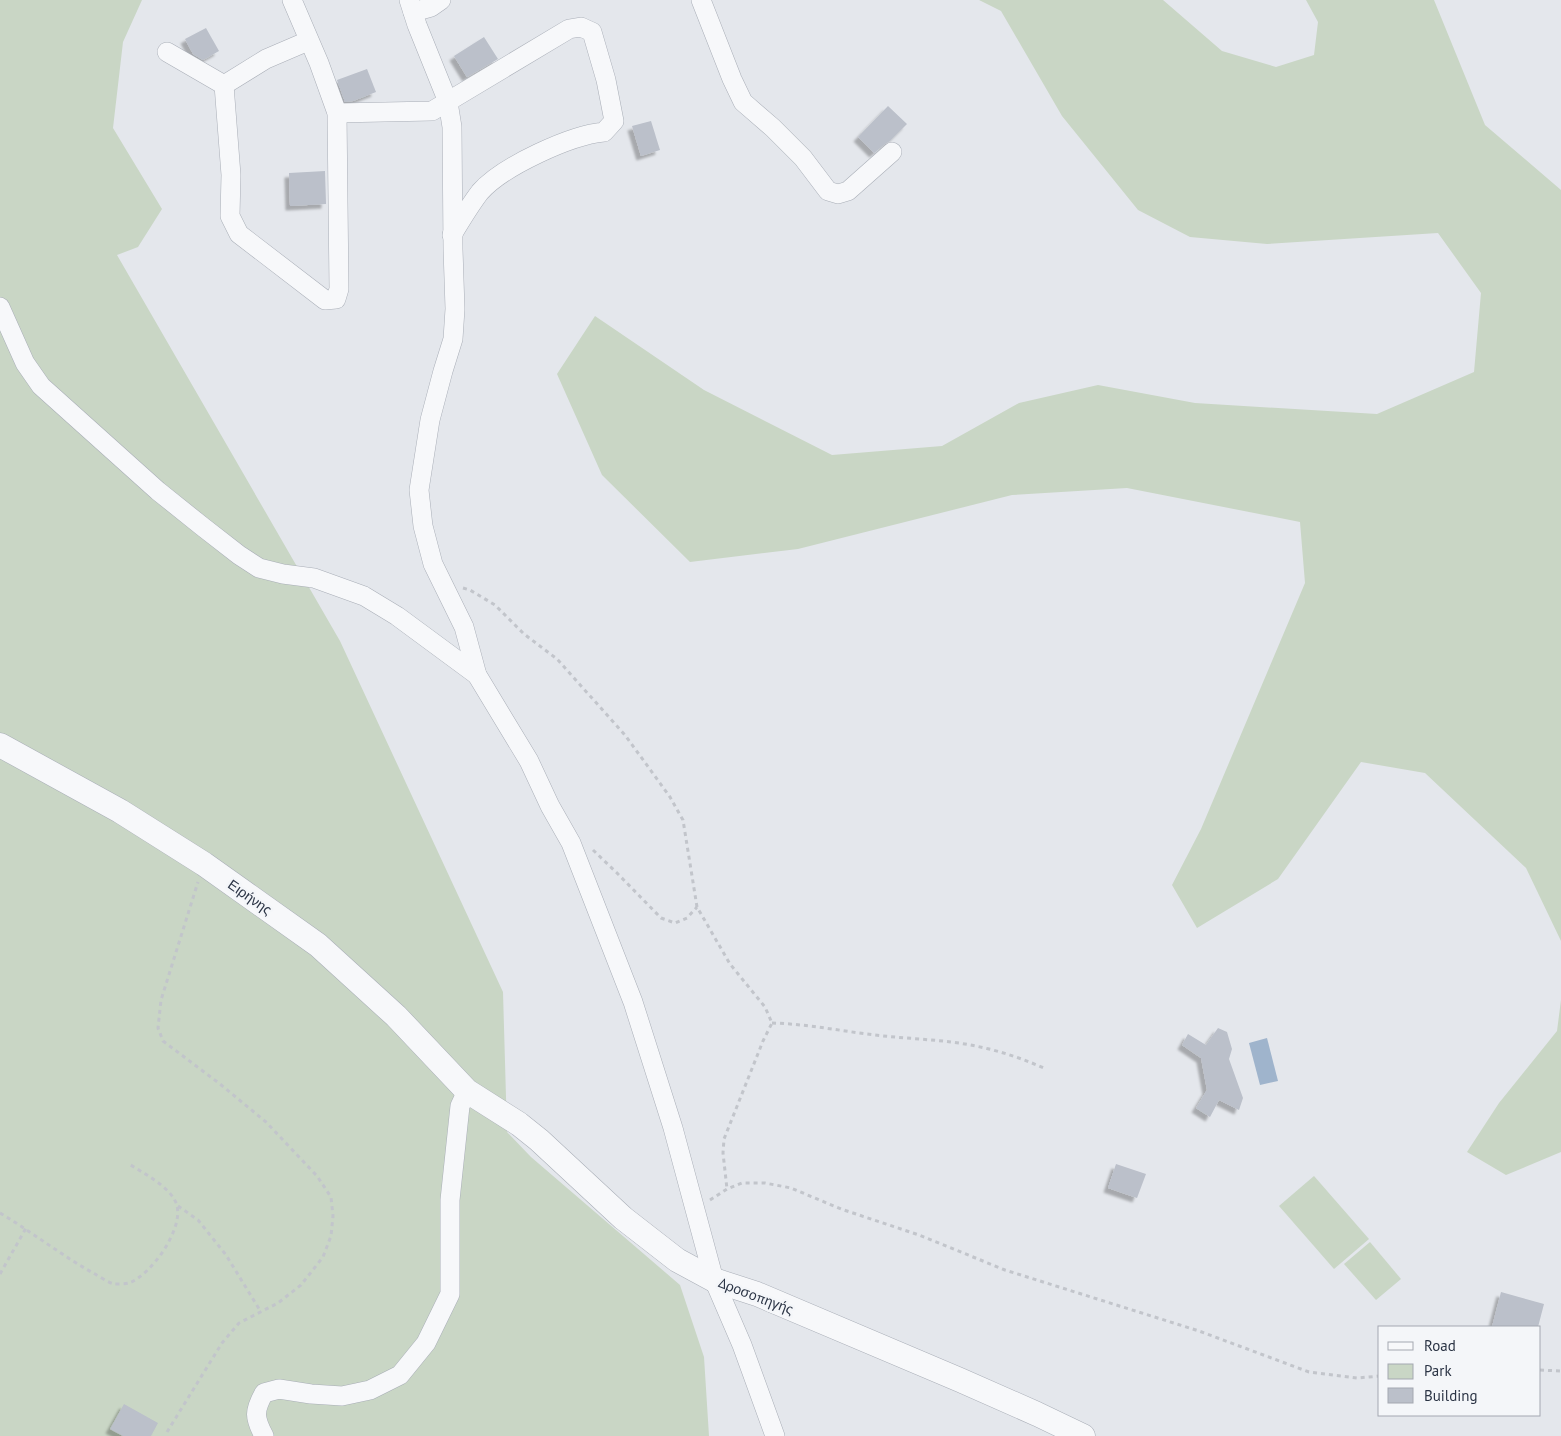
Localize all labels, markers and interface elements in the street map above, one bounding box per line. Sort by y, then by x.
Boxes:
street label: Ειρήνης [224,875,276,919]
street label: Δροσοπηγής [716,1273,796,1319]
legend [1378,1326,1541,1416]
text: Road [1424,1336,1456,1355]
text: Park [1424,1361,1452,1380]
text: Building [1424,1386,1478,1405]

